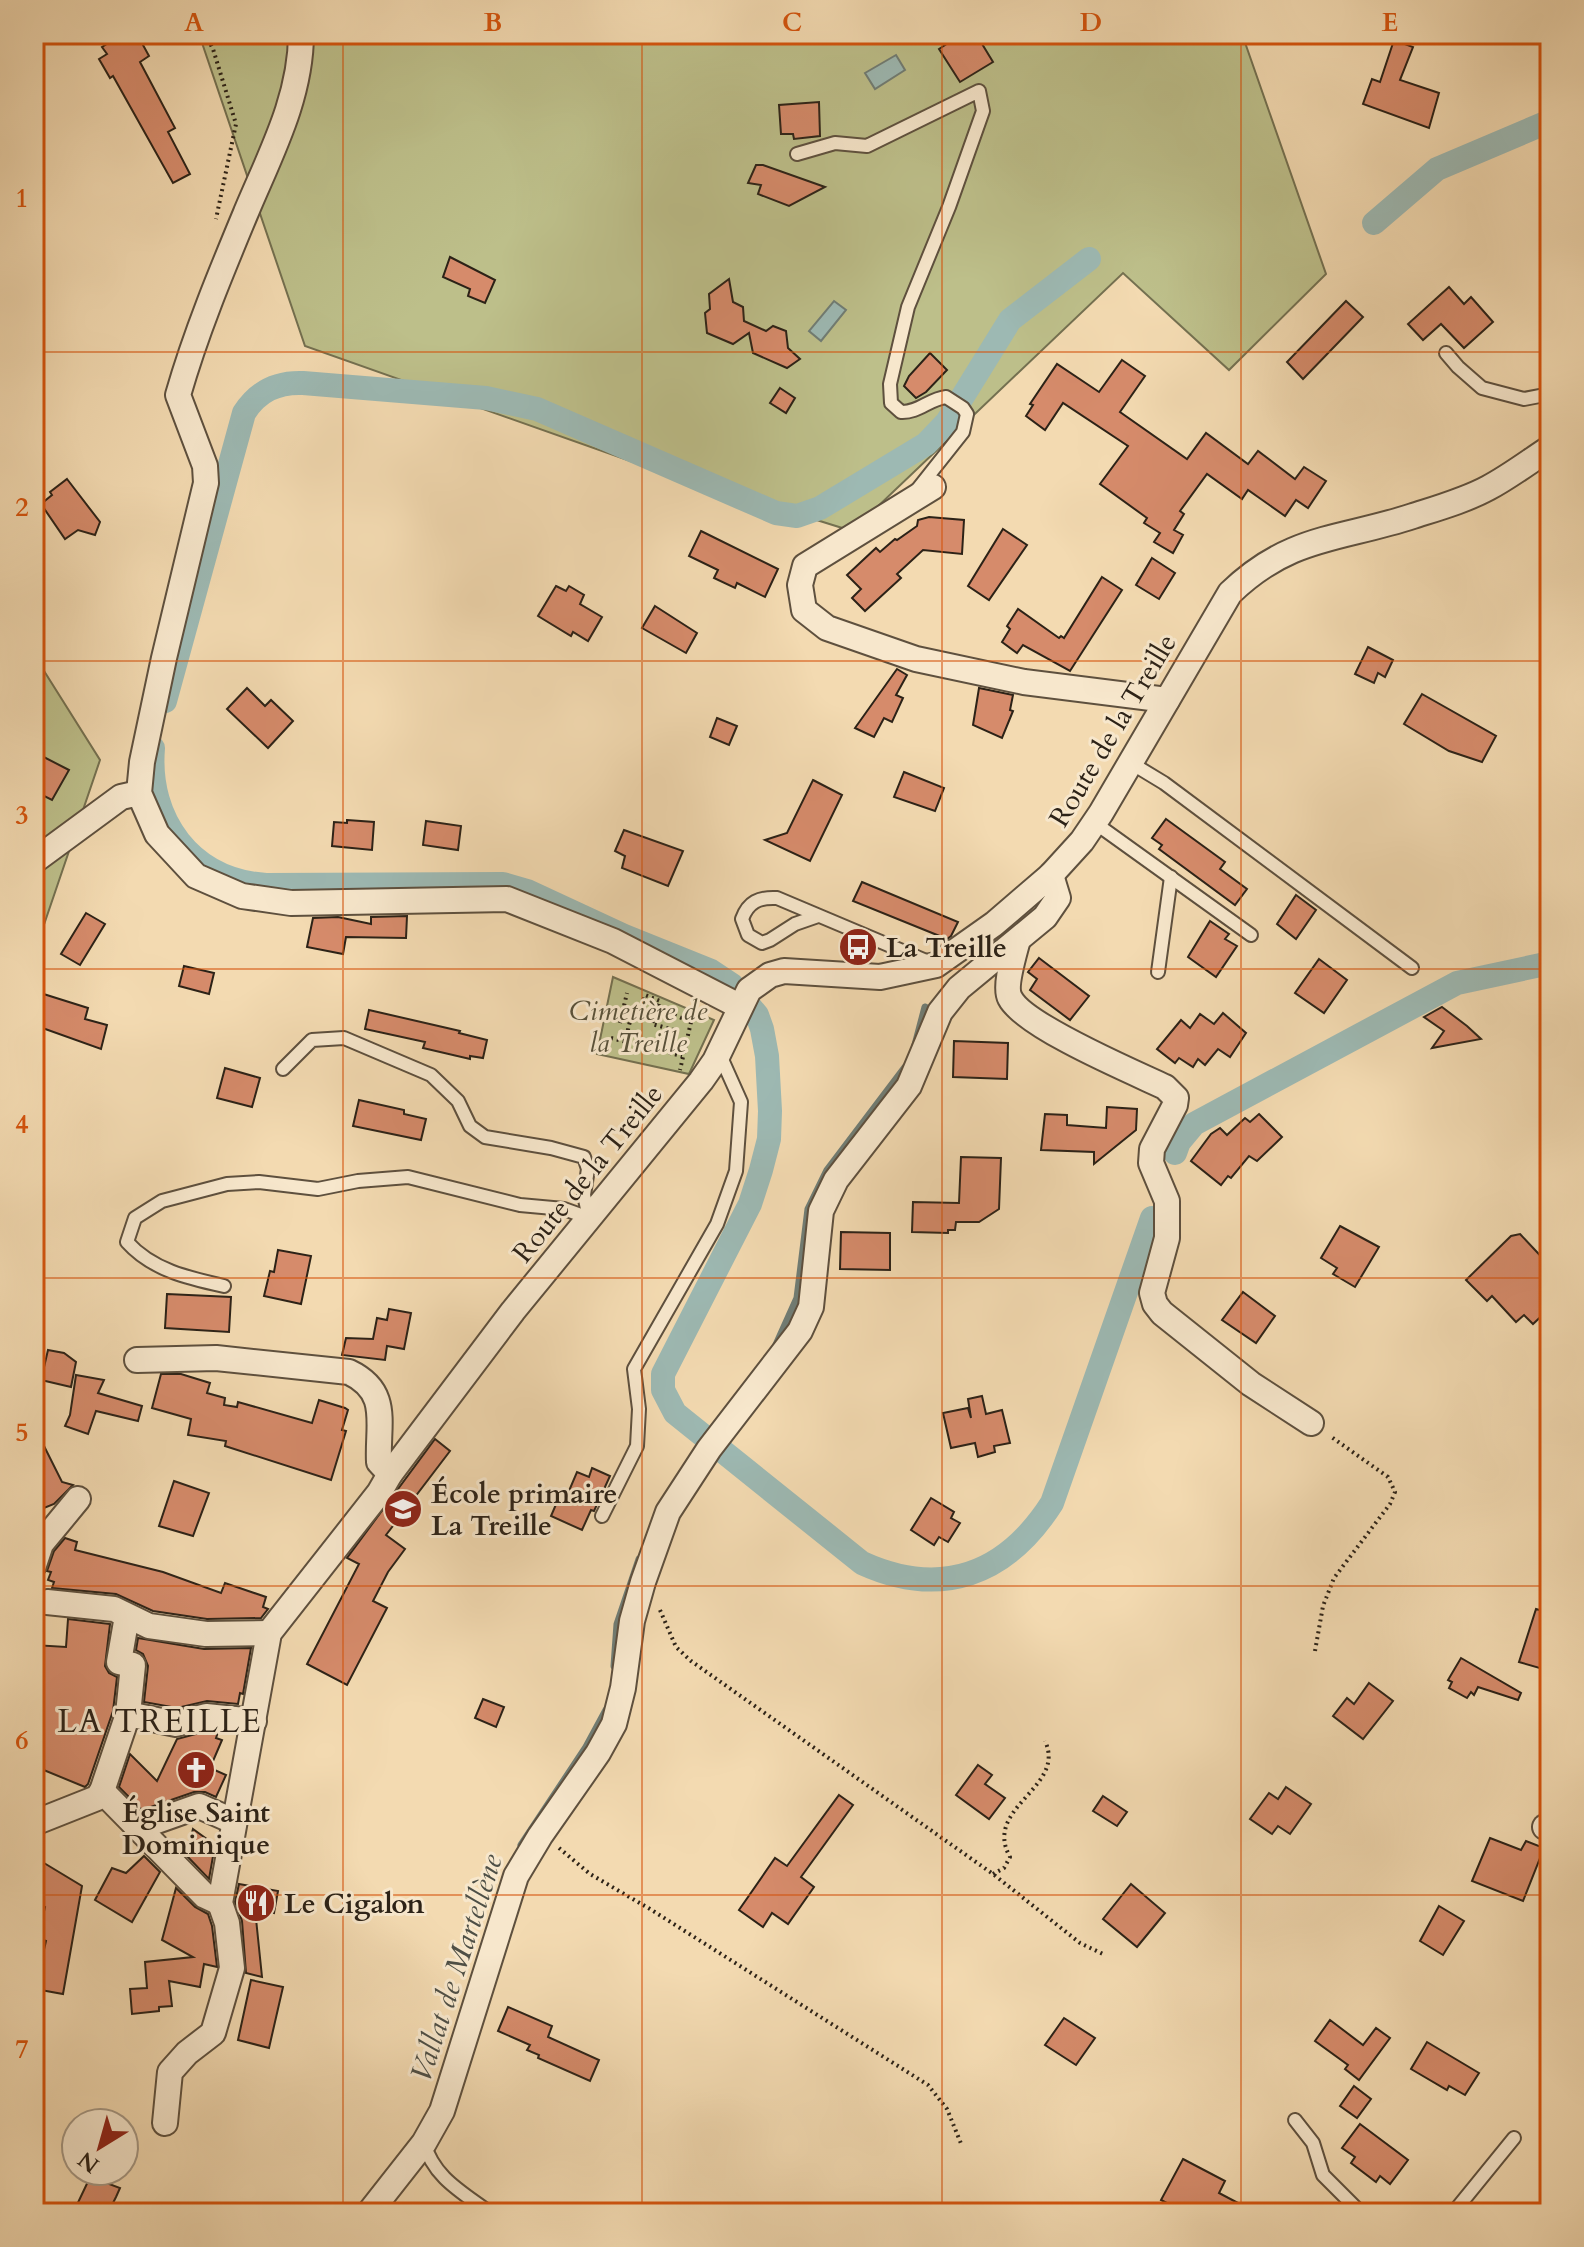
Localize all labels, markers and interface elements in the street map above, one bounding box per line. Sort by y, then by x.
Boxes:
text: A [184,5,204,40]
text: B [484,5,502,40]
text: C [782,5,802,40]
text: D [1080,5,1102,40]
text: E [1382,5,1398,40]
text: 1 [15,181,29,216]
text: 2 [15,490,29,525]
street label: Route de la Treille [1040,627,1186,834]
text: 3 [15,798,29,833]
bus stop icon: La Treille [837,926,879,968]
place label: La Treille [886,929,1007,967]
park label: Cimetière de la Treille [569,992,707,1062]
street label: Route de la Treille [504,1077,672,1271]
text: 4 [15,1107,29,1142]
text: 5 [15,1415,29,1450]
place label: École primaire La Treille [431,1475,617,1545]
school or university icon: École primaire La Treille [382,1488,424,1530]
district label: LA TREILLE [57,1700,263,1744]
text: 6 [15,1723,29,1758]
church icon: Église Saint Dominique [175,1749,217,1791]
place label: Église Saint Dominique [122,1794,270,1864]
water label: Vallat de Martellène [400,1849,513,2087]
restaurant icon: Le Cigalon [235,1882,277,1924]
place label: Le Cigalon [284,1885,424,1923]
text: 7 [15,2032,29,2067]
north arrow [60,2107,140,2187]
text: N [72,2144,105,2180]

